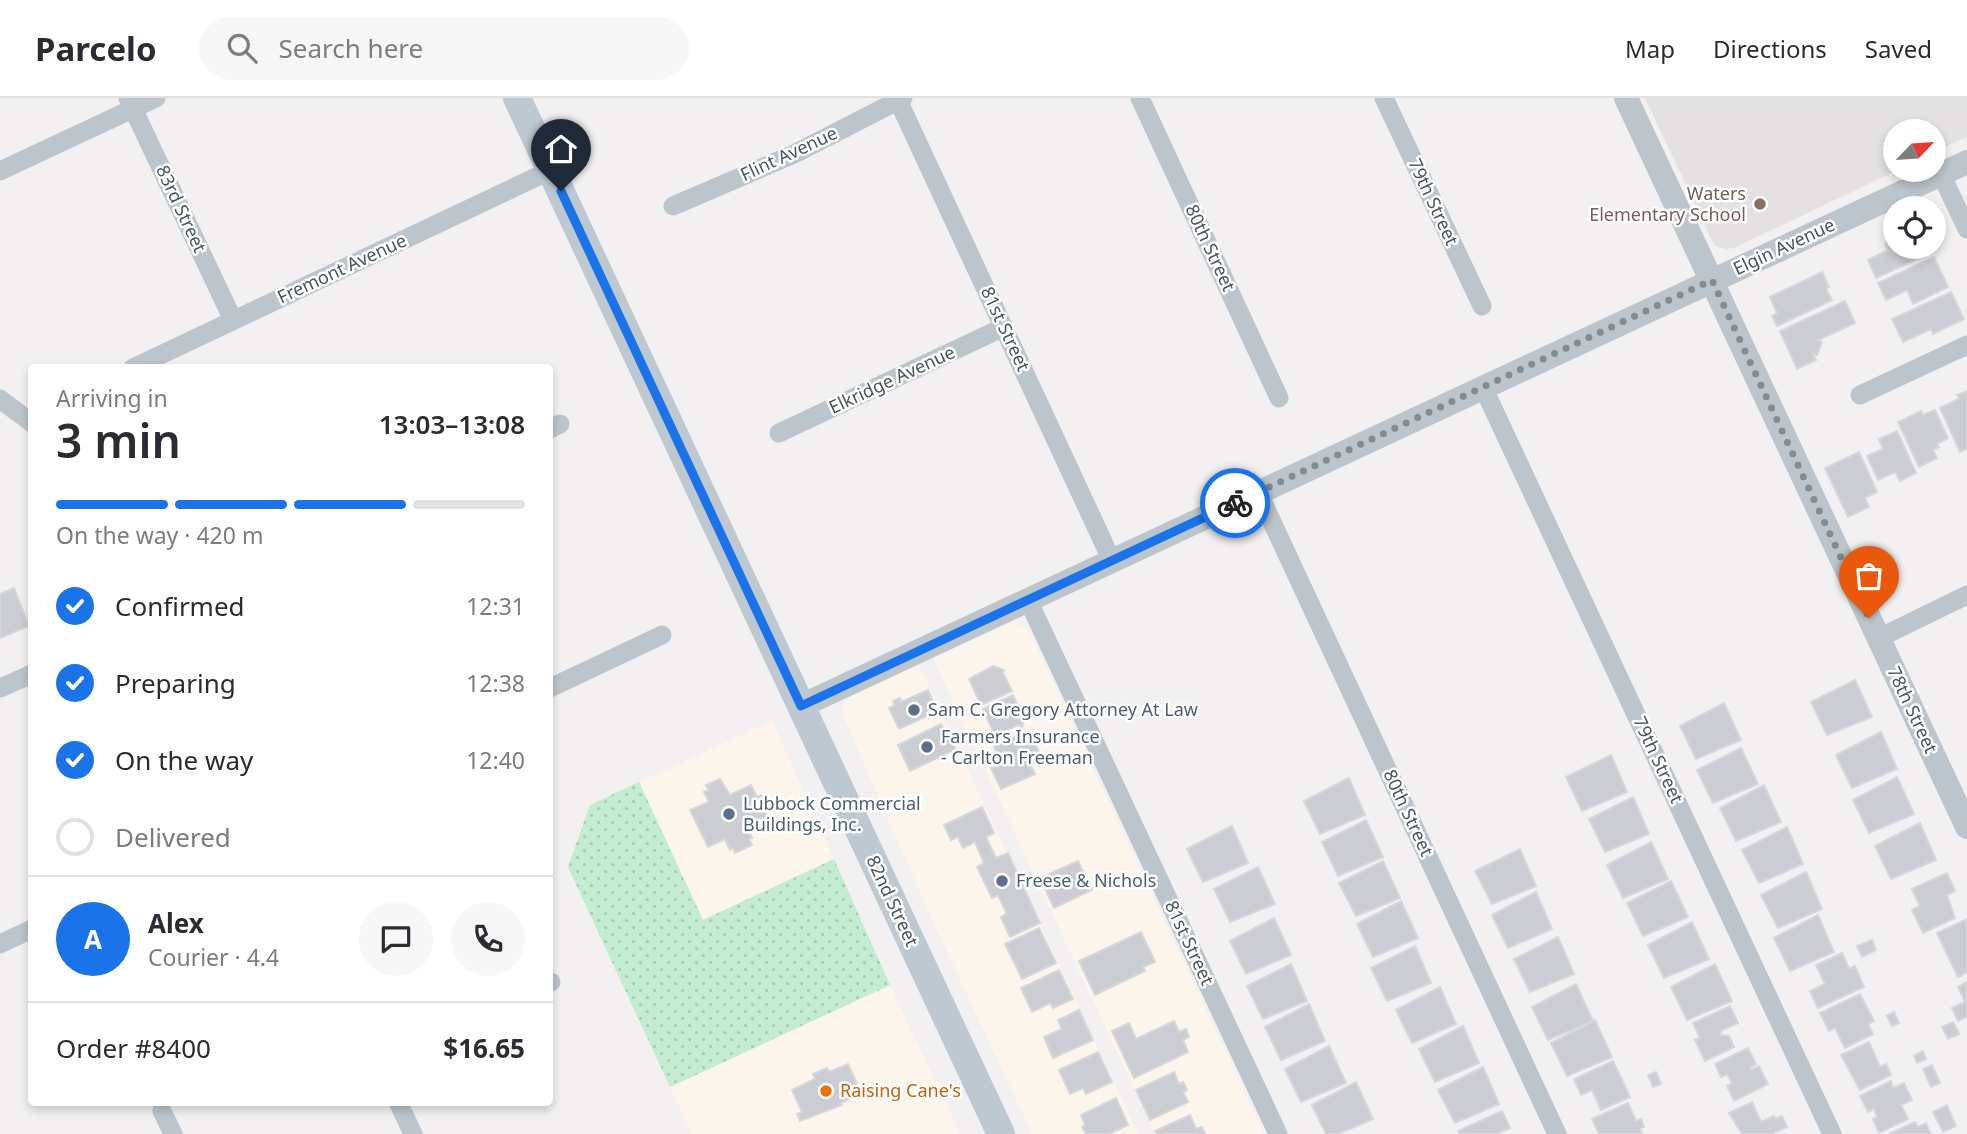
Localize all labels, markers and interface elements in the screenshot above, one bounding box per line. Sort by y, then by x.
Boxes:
search box [199,17,689,80]
text: Parcelo [35,26,157,71]
icon: search [223,29,261,67]
text: Search here [279,30,423,66]
text: Map [1625,32,1675,65]
text: Directions [1713,32,1827,65]
text: Saved [1865,32,1932,65]
pin [531,119,591,191]
north arrow [1883,119,1946,182]
map controls [1883,119,1946,259]
street label: Flint Avenue [736,120,841,186]
icon: home [542,130,580,168]
street label: 79th Street [1403,154,1465,249]
street label: 83rd Street [151,161,213,257]
place label: Waters Elementary School [1589,181,1746,226]
marker: Waters Elementary School [1752,196,1768,212]
button: locate [1883,196,1946,259]
street label: 80th Street [1180,200,1242,295]
street label: Elgin Avenue [1729,212,1838,280]
street label: Fremont Avenue [273,228,410,309]
street label: 81st Street [976,282,1036,375]
street label: Elkridge Avenue [825,339,959,419]
text: Arriving in [56,382,168,414]
text: 13:03–13:08 [379,406,525,442]
text: 3 min [56,409,181,471]
courier [1200,468,1270,538]
icon: bike [1216,484,1254,522]
text: On the way · 420 m [56,519,263,551]
pin [1839,546,1899,618]
icon: bag [1850,557,1888,595]
icon: check [56,587,94,625]
text: Confirmed [115,588,245,624]
text: 12:31 [466,590,525,622]
street label: 78th Street [1882,662,1944,757]
icon: check [56,664,94,702]
text: Preparing [115,665,236,701]
text: 12:38 [466,667,525,699]
place label: Sam C. Gregory Attorney At Law [928,697,1198,721]
marker: Sam C. Gregory Attorney At Law [906,702,922,718]
street label: 79th Street [1628,712,1690,807]
place label: Farmers Insurance - Carlton Freeman [941,724,1100,769]
marker: Farmers Insurance - Carlton Freeman [919,739,935,755]
icon: check [56,741,94,779]
text: On the way [115,742,253,778]
text: 12:40 [466,744,525,776]
street label: 80th Street [1378,765,1440,860]
place label: Lubbock Commercial Buildings, Inc. [743,791,921,836]
marker: Lubbock Commercial Buildings, Inc. [721,806,737,822]
text: Delivered [115,819,231,855]
street label: 82nd Street [861,851,925,950]
place label: Freese & Nichols [1016,868,1156,892]
marker: Freese & Nichols [994,873,1010,889]
street label: 81st Street [1160,896,1220,989]
button: chat [359,902,433,976]
button: phone [451,902,525,976]
text: Alex [148,905,204,941]
text: A [84,921,102,957]
text: Courier · 4.4 [148,941,279,973]
text: Order #8400 [56,1030,211,1066]
text: $16.65 [443,1030,525,1066]
place label: Raising Cane's [840,1078,961,1102]
marker: Raising Cane's [818,1083,834,1099]

